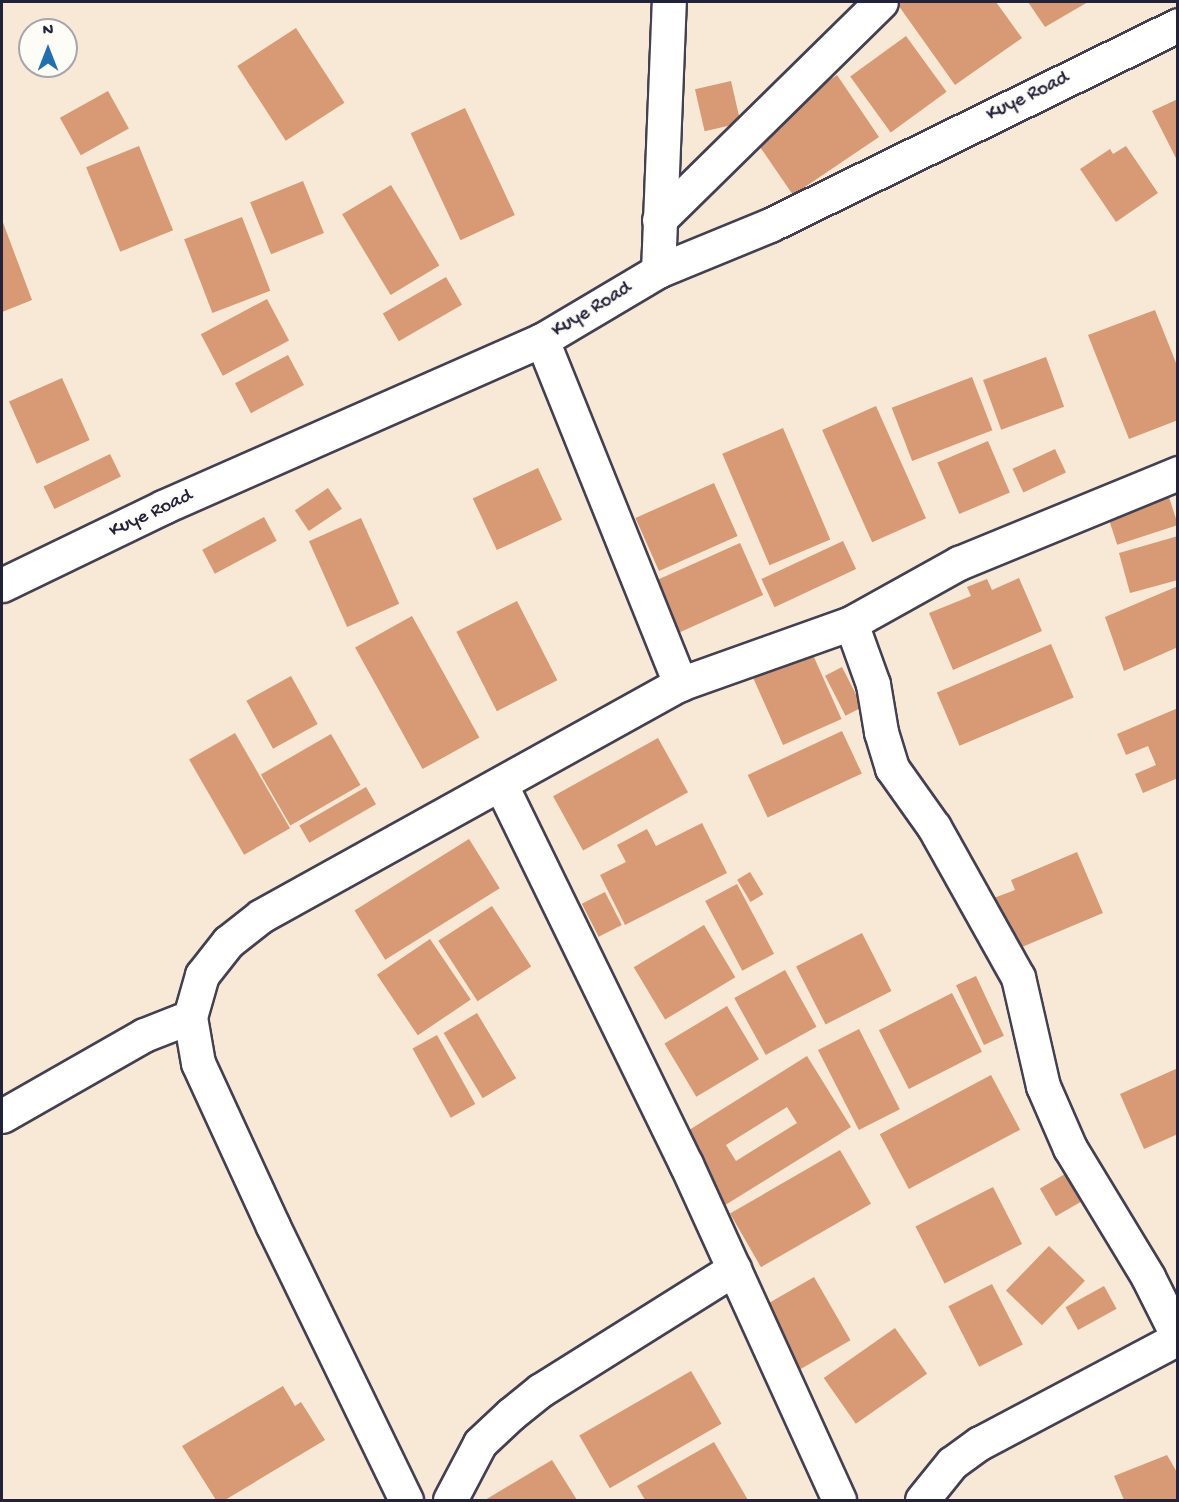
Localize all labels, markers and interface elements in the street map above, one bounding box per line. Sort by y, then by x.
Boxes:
north arrow [18,18,78,78]
text: N [43,22,53,41]
street label: Kuye Road [983,67,1073,127]
street label: Kuye Road [548,277,636,343]
street label: Kuye Road [106,484,196,544]

